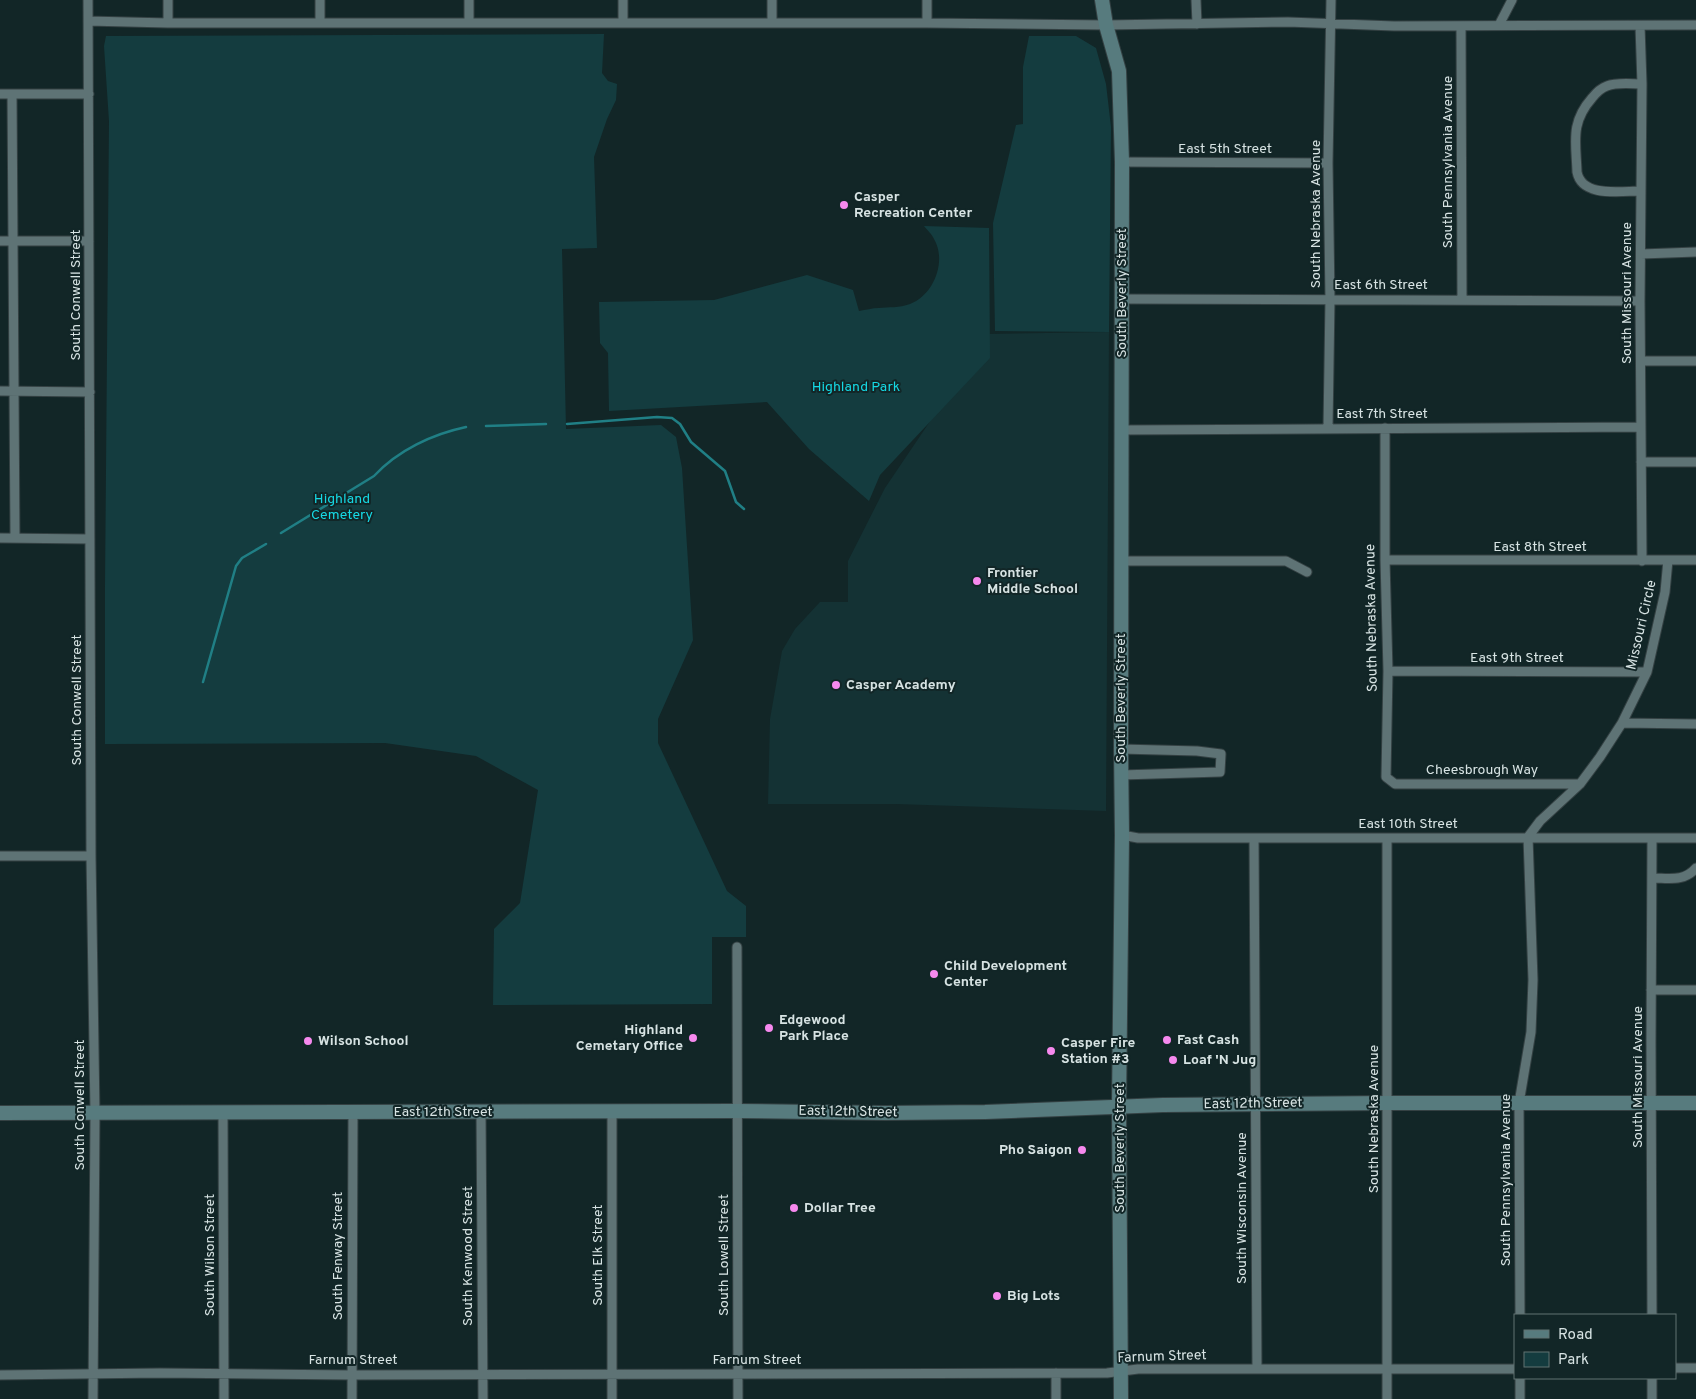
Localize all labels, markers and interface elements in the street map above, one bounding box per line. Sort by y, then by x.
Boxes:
street label: South Pennsylvania Avenue [1440,76,1457,248]
street label: South Nebraska Avenue [1308,140,1325,288]
street label: East 5th Street [1178,141,1272,158]
place label: Casper Recreation Center [854,189,972,222]
marker: Casper Recreation Center [838,199,850,211]
street label: South Missouri Avenue [1619,222,1636,364]
street label: South Beverly Street [1114,228,1131,358]
street label: South Conwell Street [68,229,85,361]
street label: East 6th Street [1334,277,1428,294]
park label: Highland Park [812,379,900,396]
street label: East 7th Street [1336,406,1428,423]
park label: Highland Cemetery [311,491,373,524]
street label: East 8th Street [1493,539,1587,556]
street label: South Nebraska Avenue [1362,544,1382,692]
place label: Frontier Middle School [987,565,1078,598]
marker: Frontier Middle School [971,575,983,587]
street label: Missouri Circle [1623,578,1661,672]
street label: South Beverly Street [1113,633,1130,763]
street label: South Conwell Street [69,634,86,766]
street label: East 9th Street [1470,650,1564,667]
place label: Casper Academy [846,677,956,694]
marker: Casper Academy [830,679,842,691]
street label: Cheesbrough Way [1426,762,1538,779]
street label: East 10th Street [1358,816,1458,833]
place label: Child Development Center [944,958,1067,991]
marker: Child Development Center [928,968,940,980]
street label: South Missouri Avenue [1630,1006,1647,1148]
place label: Edgewood Park Place [779,1012,849,1045]
place label: Highland Cemetary Office [576,1022,683,1055]
marker: Edgewood Park Place [763,1022,775,1034]
marker: Highland Cemetary Office [687,1032,699,1044]
place label: Fast Cash [1177,1032,1239,1049]
place label: Wilson School [318,1033,409,1050]
marker: Fast Cash [1161,1034,1173,1046]
marker: Wilson School [302,1035,314,1047]
place label: Casper Fire Station #3 [1061,1035,1135,1068]
street label: South Conwell Street [72,1039,89,1171]
marker: Casper Fire Station #3 [1045,1045,1057,1057]
street label: South Nebraska Avenue [1366,1045,1383,1193]
place label: Loaf 'N Jug [1183,1052,1256,1069]
marker: Loaf 'N Jug [1167,1054,1179,1066]
street label: South Beverly Street [1112,1083,1129,1213]
street label: South Pennsylvania Avenue [1498,1094,1515,1266]
street label: East 12th Street [1203,1095,1303,1113]
street label: East 12th Street [798,1103,898,1121]
street label: East 12th Street [393,1104,493,1121]
street label: South Wisconsin Avenue [1234,1132,1251,1284]
place label: Pho Saigon [999,1142,1072,1159]
marker: Pho Saigon [1076,1144,1088,1156]
street label: South Kenwood Street [460,1186,477,1326]
street label: South Fenway Street [330,1192,347,1320]
street label: South Wilson Street [202,1194,219,1316]
street label: South Lowell Street [716,1194,733,1316]
place label: Dollar Tree [804,1200,876,1217]
marker: Dollar Tree [788,1202,800,1214]
street label: South Elk Street [590,1204,607,1306]
place label: Big Lots [1007,1288,1060,1305]
marker: Big Lots [991,1290,1003,1302]
legend [1514,1314,1676,1379]
text: Road [1558,1326,1593,1345]
street label: Farnum Street [1117,1347,1207,1367]
text: Park [1558,1351,1589,1370]
street label: Farnum Street [308,1352,398,1369]
street label: Farnum Street [712,1352,802,1369]

